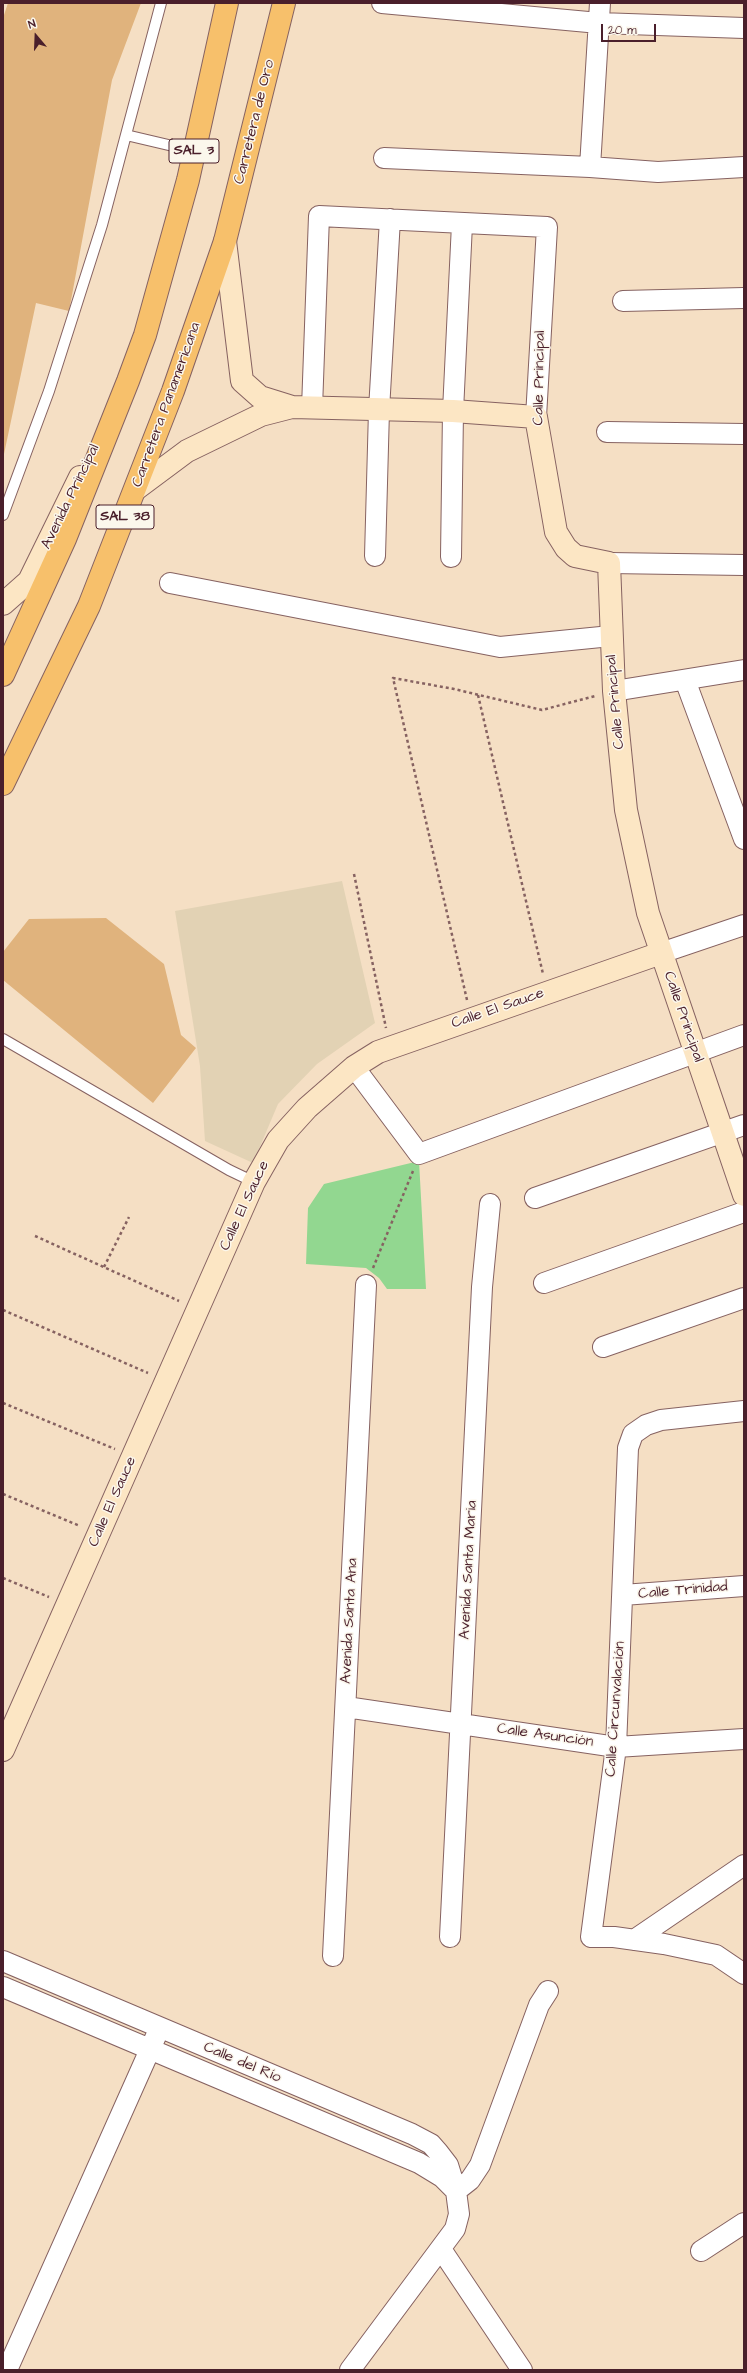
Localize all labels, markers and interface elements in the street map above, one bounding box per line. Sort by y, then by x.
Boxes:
north arrow [16,16,56,56]
text: N [26,16,38,32]
scale bar [603,16,658,42]
text: 20 m [608,22,637,39]
street label: Carretera de Oro [231,58,279,186]
road number: SAL 3 [169,139,219,163]
street label: Carretera Panamericana [129,320,205,490]
street label: Calle Principal [530,330,550,426]
street label: Avenida Principal [38,442,104,552]
road number: SAL 38 [96,505,154,529]
street label: Calle Principal [603,654,629,750]
street label: Calle Principal [659,969,707,1065]
street label: Calle El Sauce [449,985,547,1033]
street label: Calle El Sauce [216,1158,274,1254]
street label: Calle El Sauce [85,1454,141,1550]
street label: Avenida Santa Maria [456,1500,482,1640]
street label: Avenida Santa Ana [338,1558,362,1684]
street label: Calle Trinidad [638,1578,728,1604]
street label: Calle Circunvalación [602,1641,630,1777]
street label: Calle Asunción [496,1720,594,1752]
street label: Calle del Río [200,2039,284,2087]

